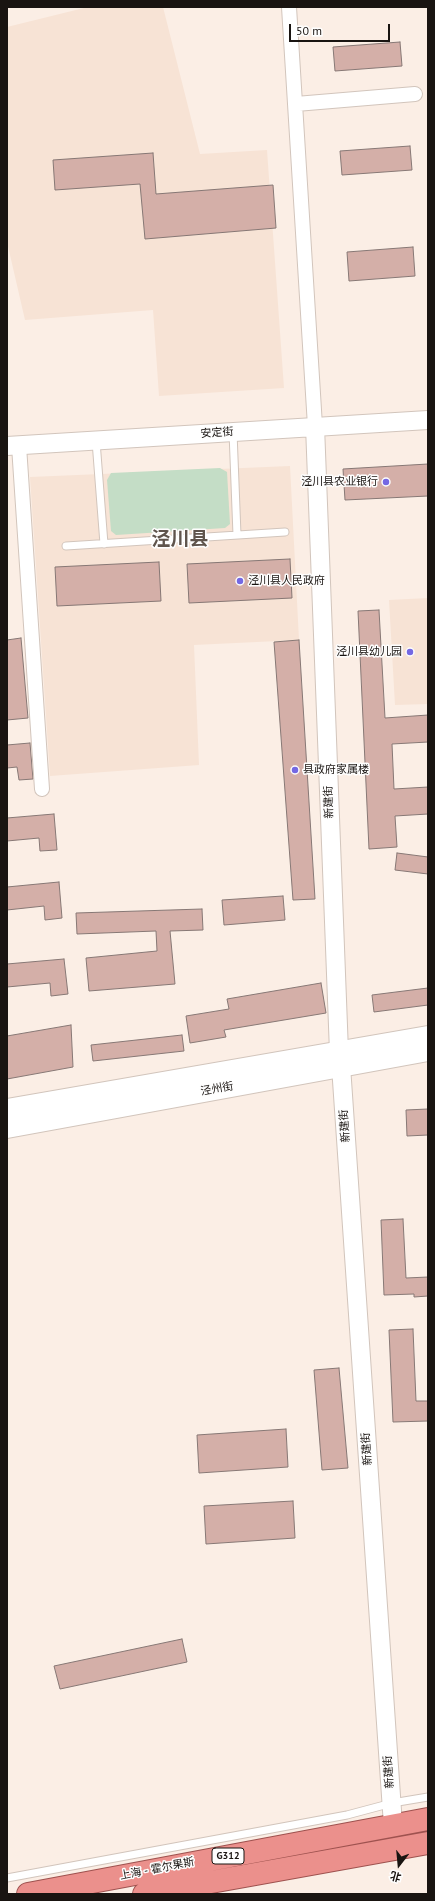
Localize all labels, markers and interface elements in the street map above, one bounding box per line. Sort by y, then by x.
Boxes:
scale bar [291,16,392,42]
text: 50 m [296,23,322,38]
street label: 安定街 [200,425,234,441]
place label: 泾川县农业银行 [301,475,378,489]
marker: 泾川县农业银行 [381,477,391,487]
district label: 泾川县 [152,529,208,551]
place label: 泾川县人民政府 [248,574,325,588]
marker: 泾川县人民政府 [235,576,245,586]
place label: 泾川县幼儿园 [336,645,402,659]
marker: 泾川县幼儿园 [405,647,415,657]
place label: 县政府家属楼 [303,763,369,777]
marker: 县政府家属楼 [290,765,300,775]
street label: 新建街 [322,785,336,819]
street label: 泾州街 [200,1080,234,1098]
street label: 新建街 [337,1109,353,1143]
street label: 新建街 [359,1432,375,1466]
street label: 新建街 [381,1755,397,1789]
north arrow [379,1845,419,1885]
road number: G312 [212,1848,244,1864]
street label: 上海 - 霍尔果斯 [119,1855,195,1883]
text: 北 [388,1868,403,1885]

